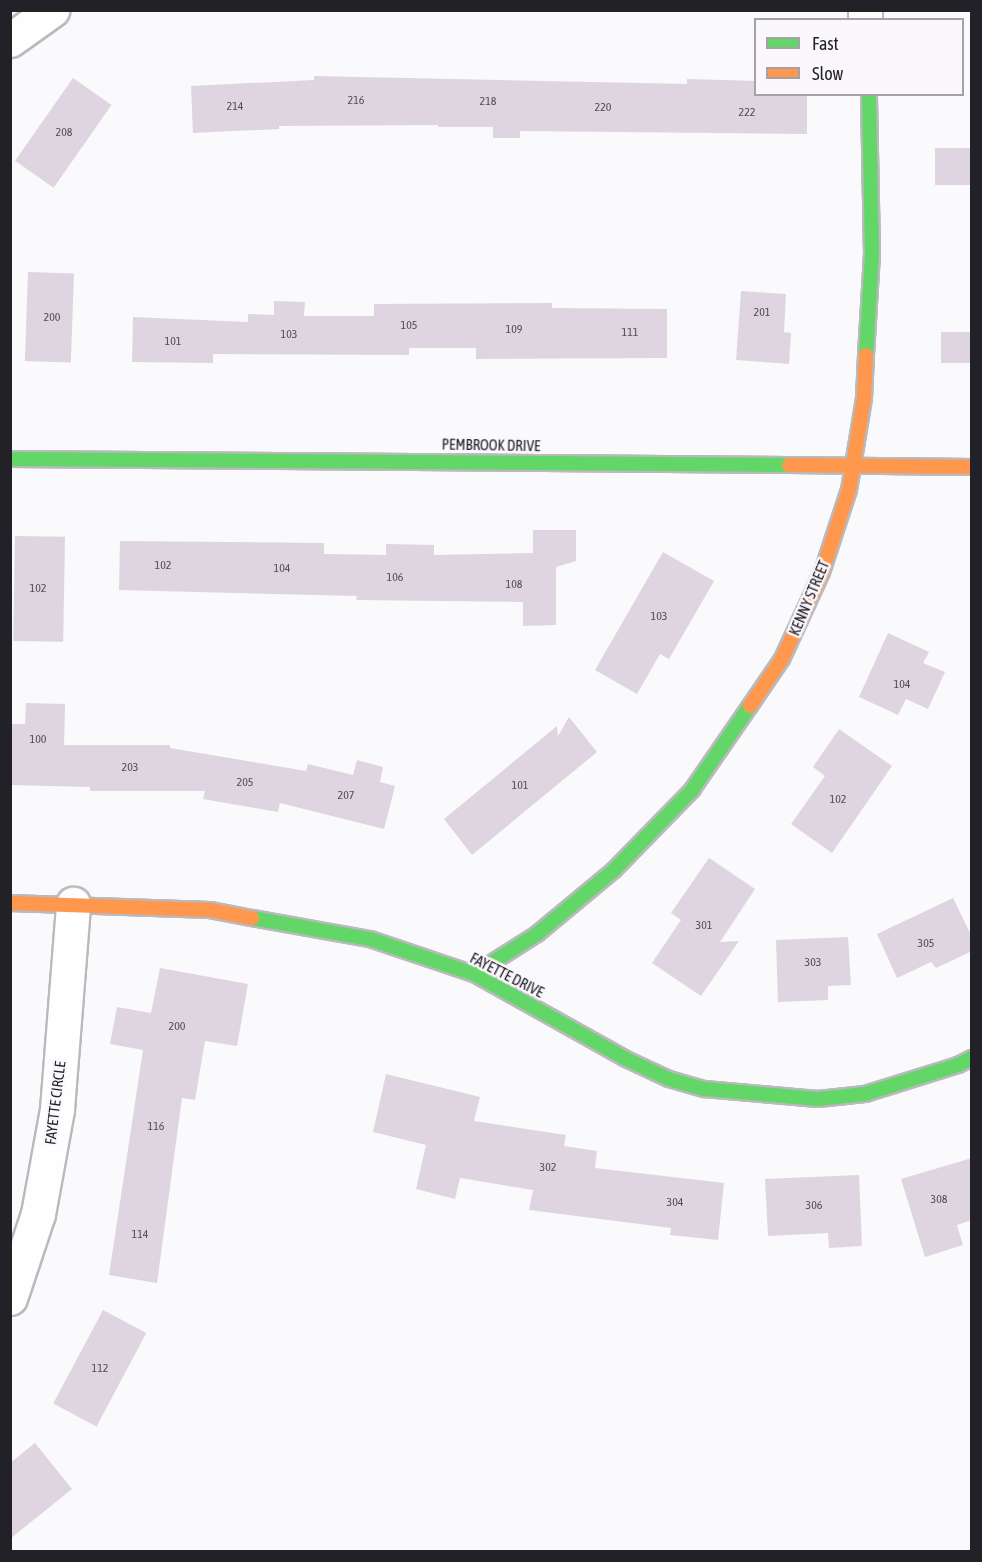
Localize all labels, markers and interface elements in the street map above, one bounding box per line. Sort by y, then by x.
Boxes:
legend [754,18,964,96]
text: Fast [812,33,839,54]
text: Slow [812,63,843,84]
house number: 216 [348,94,364,108]
house number: 218 [480,95,496,109]
house number: 214 [227,100,243,114]
house number: 220 [595,101,611,115]
house number: 222 [739,106,755,120]
house number: 208 [56,126,72,140]
house number: 201 [754,306,770,320]
house number: 200 [44,311,60,325]
house number: 105 [401,319,417,333]
house number: 109 [506,323,522,337]
house number: 111 [622,326,638,340]
house number: 103 [281,328,297,342]
house number: 101 [165,335,181,349]
street label: PEMBROOK DRIVE [442,435,540,455]
street label: KENNY STREET [785,558,833,638]
house number: 102 [155,559,171,573]
house number: 104 [274,562,290,576]
house number: 106 [387,571,403,585]
house number: 108 [506,578,522,592]
house number: 102 [30,582,46,596]
house number: 103 [651,610,667,624]
house number: 104 [894,678,910,692]
house number: 100 [30,733,46,747]
house number: 203 [122,761,138,775]
house number: 205 [237,776,253,790]
house number: 101 [512,779,528,793]
house number: 207 [338,789,354,803]
house number: 102 [830,793,846,807]
house number: 301 [696,919,712,933]
house number: 305 [918,937,934,951]
street label: FAYETTE DRIVE [467,949,547,1001]
house number: 303 [805,956,821,970]
house number: 200 [169,1020,185,1034]
street label: FAYETTE CIRCLE [41,1060,69,1146]
house number: 116 [148,1120,164,1134]
house number: 302 [540,1161,556,1175]
house number: 308 [931,1193,947,1207]
house number: 304 [667,1196,683,1210]
house number: 306 [806,1199,822,1213]
house number: 114 [132,1228,148,1242]
house number: 112 [92,1362,108,1376]

